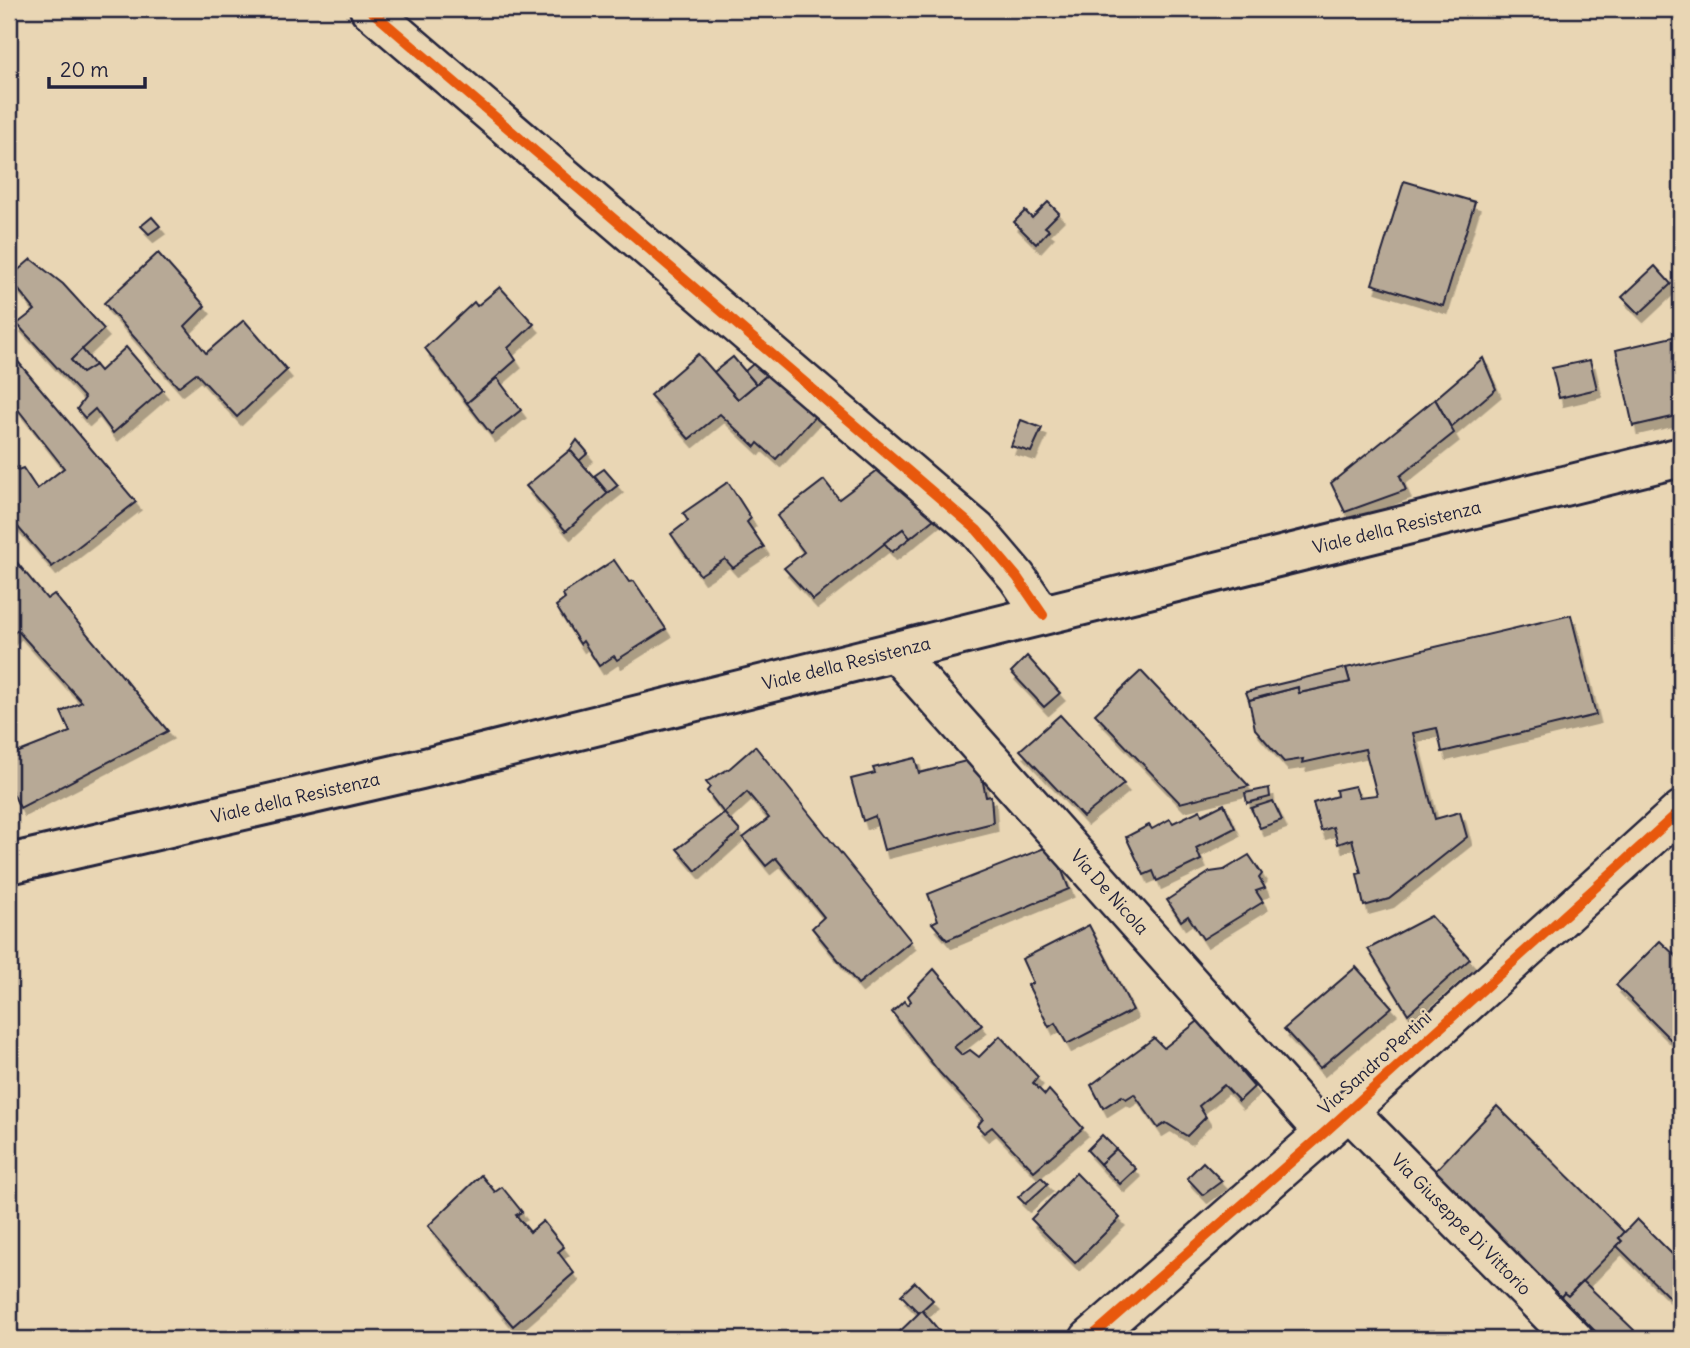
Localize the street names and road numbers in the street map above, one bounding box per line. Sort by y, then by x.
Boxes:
street label: Viale della Resistenza [1310,495,1483,559]
street label: Viale della Resistenza [760,631,933,695]
street label: Viale della Resistenza [209,767,382,828]
street label: Via De Nicola [1066,845,1154,939]
street label: Via Sandro Pertini [1313,1006,1436,1120]
street label: Via Giuseppe Di Vittorio [1386,1149,1536,1300]

